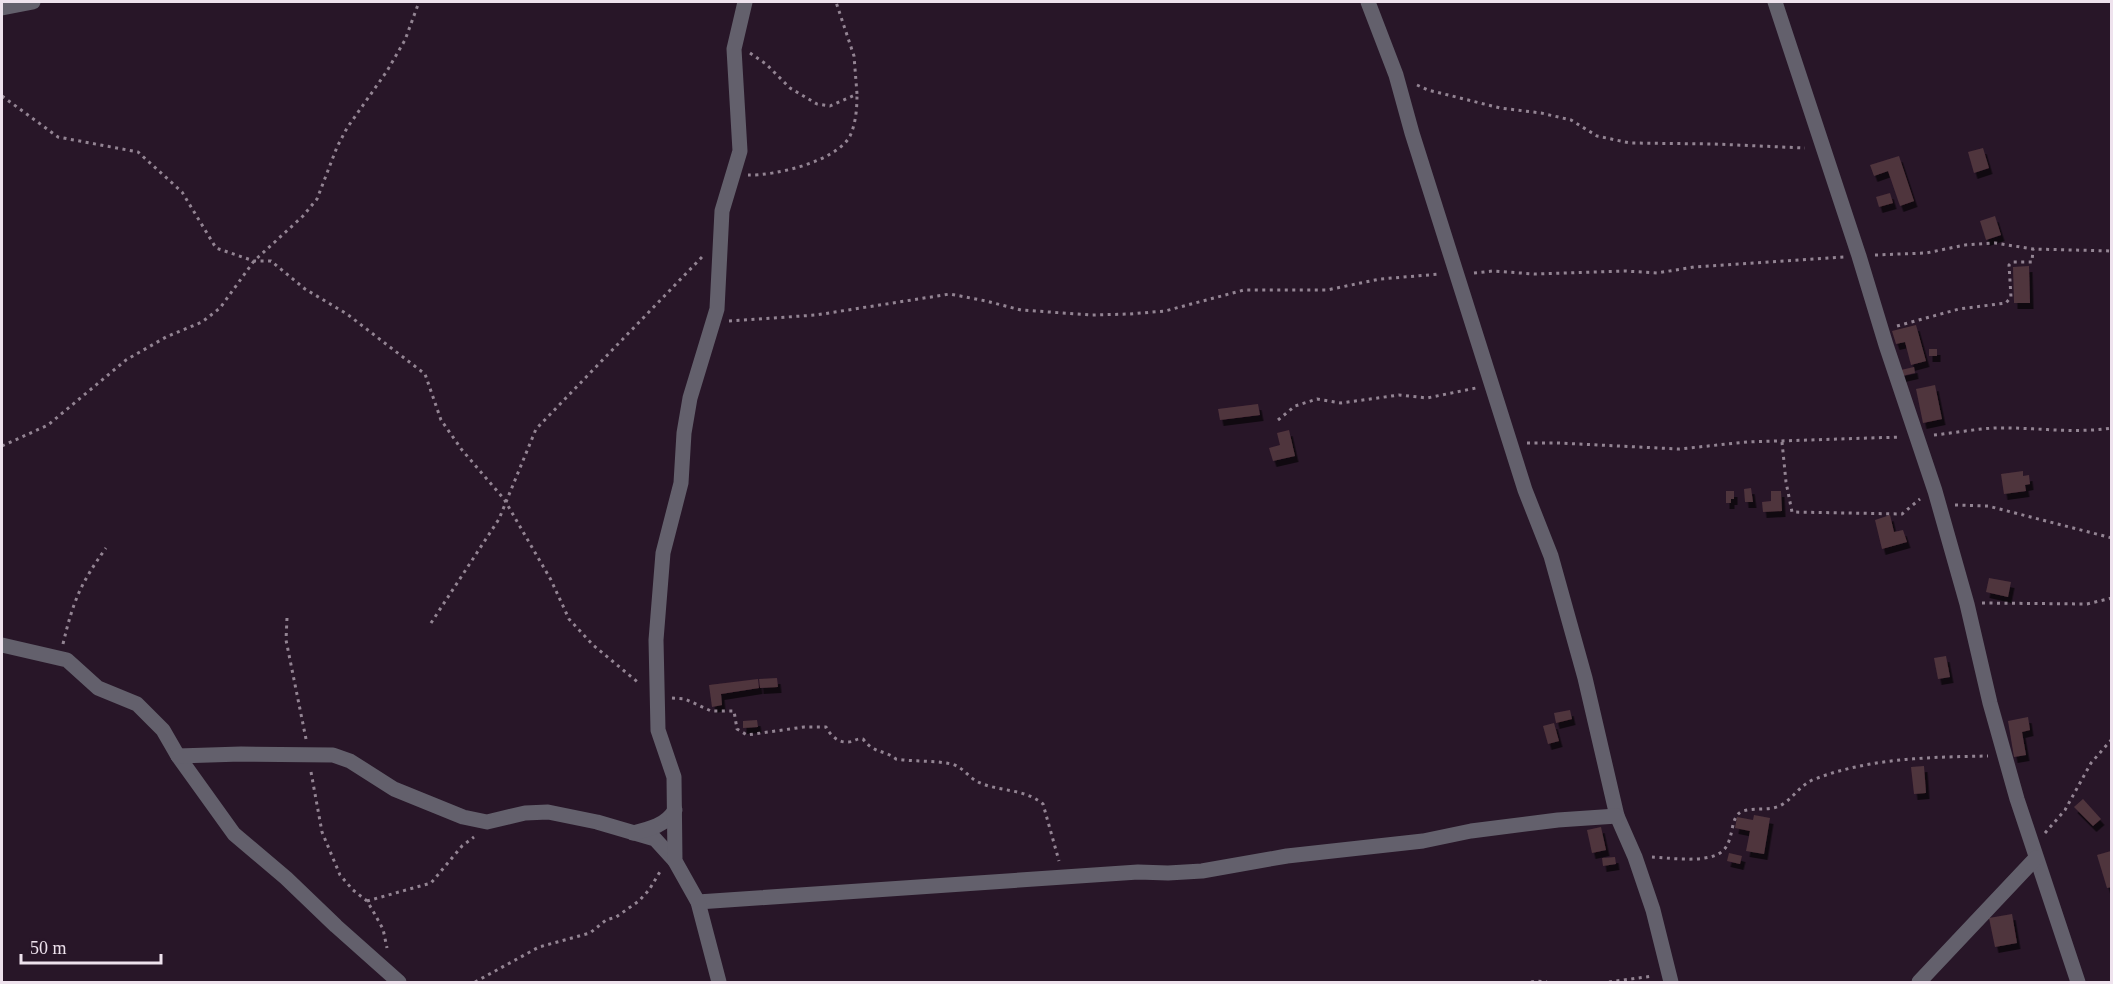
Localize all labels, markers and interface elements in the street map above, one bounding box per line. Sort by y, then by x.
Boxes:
scale bar [21,927,160,965]
text: 50 m [30,938,67,958]

